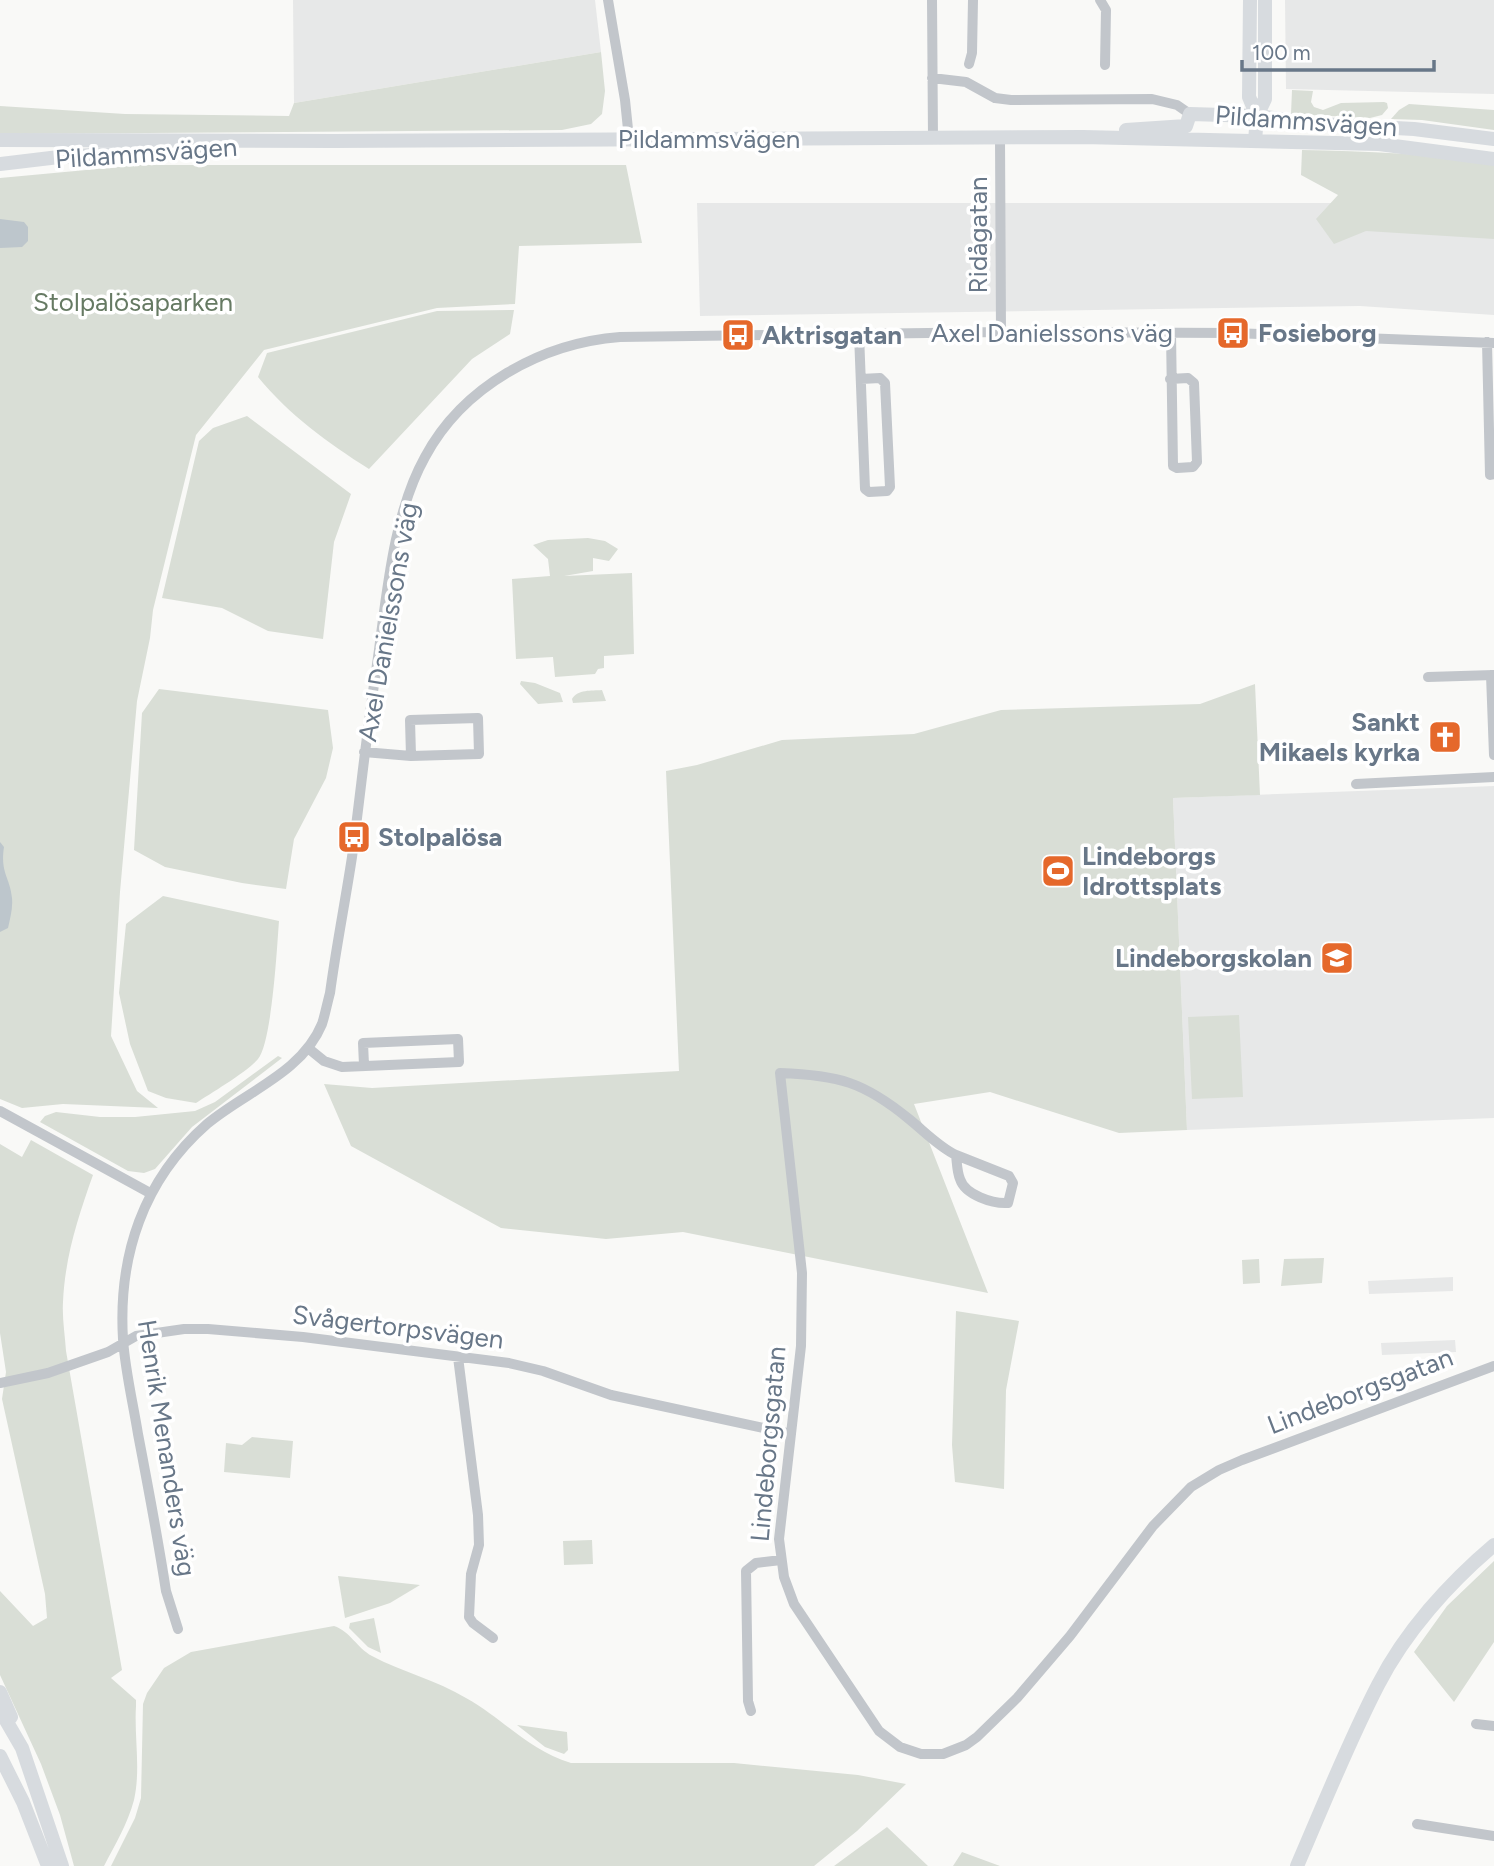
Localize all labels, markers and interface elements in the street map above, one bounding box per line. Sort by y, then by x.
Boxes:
scale bar [1242,28,1434,72]
text: 100 m [1252,40,1311,65]
street label: Pildammsvägen [1214,99,1398,143]
street label: Pildammsvägen [618,123,800,155]
street label: Pildammsvägen [54,131,238,175]
street label: Ridågatan [962,177,994,293]
park label: Stolpalösaparken [33,286,233,318]
bus stop icon: Fosieborg [1214,314,1252,352]
bus stop icon: Aktrisgatan [719,316,757,354]
street label: Axel Danielssons väg [931,317,1173,349]
place label: Fosieborg [1258,317,1377,349]
place label: Aktrisgatan [762,319,902,351]
street label: Axel Danielssons väg [351,500,425,744]
place label: Sankt Mikaels kyrka [1259,706,1420,768]
church icon: Sankt Mikaels kyrka [1426,718,1464,756]
bus stop icon: Stolpalösa [335,818,373,856]
place label: Stolpalösa [378,821,502,853]
place label: Lindeborgs Idrottsplats [1082,840,1221,902]
sports icon: Lindeborgs Idrottsplats [1039,852,1077,890]
school or university icon: Lindeborgskolan [1318,939,1356,977]
place label: Lindeborgskolan [1115,942,1312,974]
street label: Svågertorpsvägen [291,1298,505,1356]
street label: Henrik Menanders väg [131,1317,203,1579]
street label: Lindeborgsgatan [1263,1341,1457,1441]
street label: Lindeborgsgatan [744,1345,792,1543]

